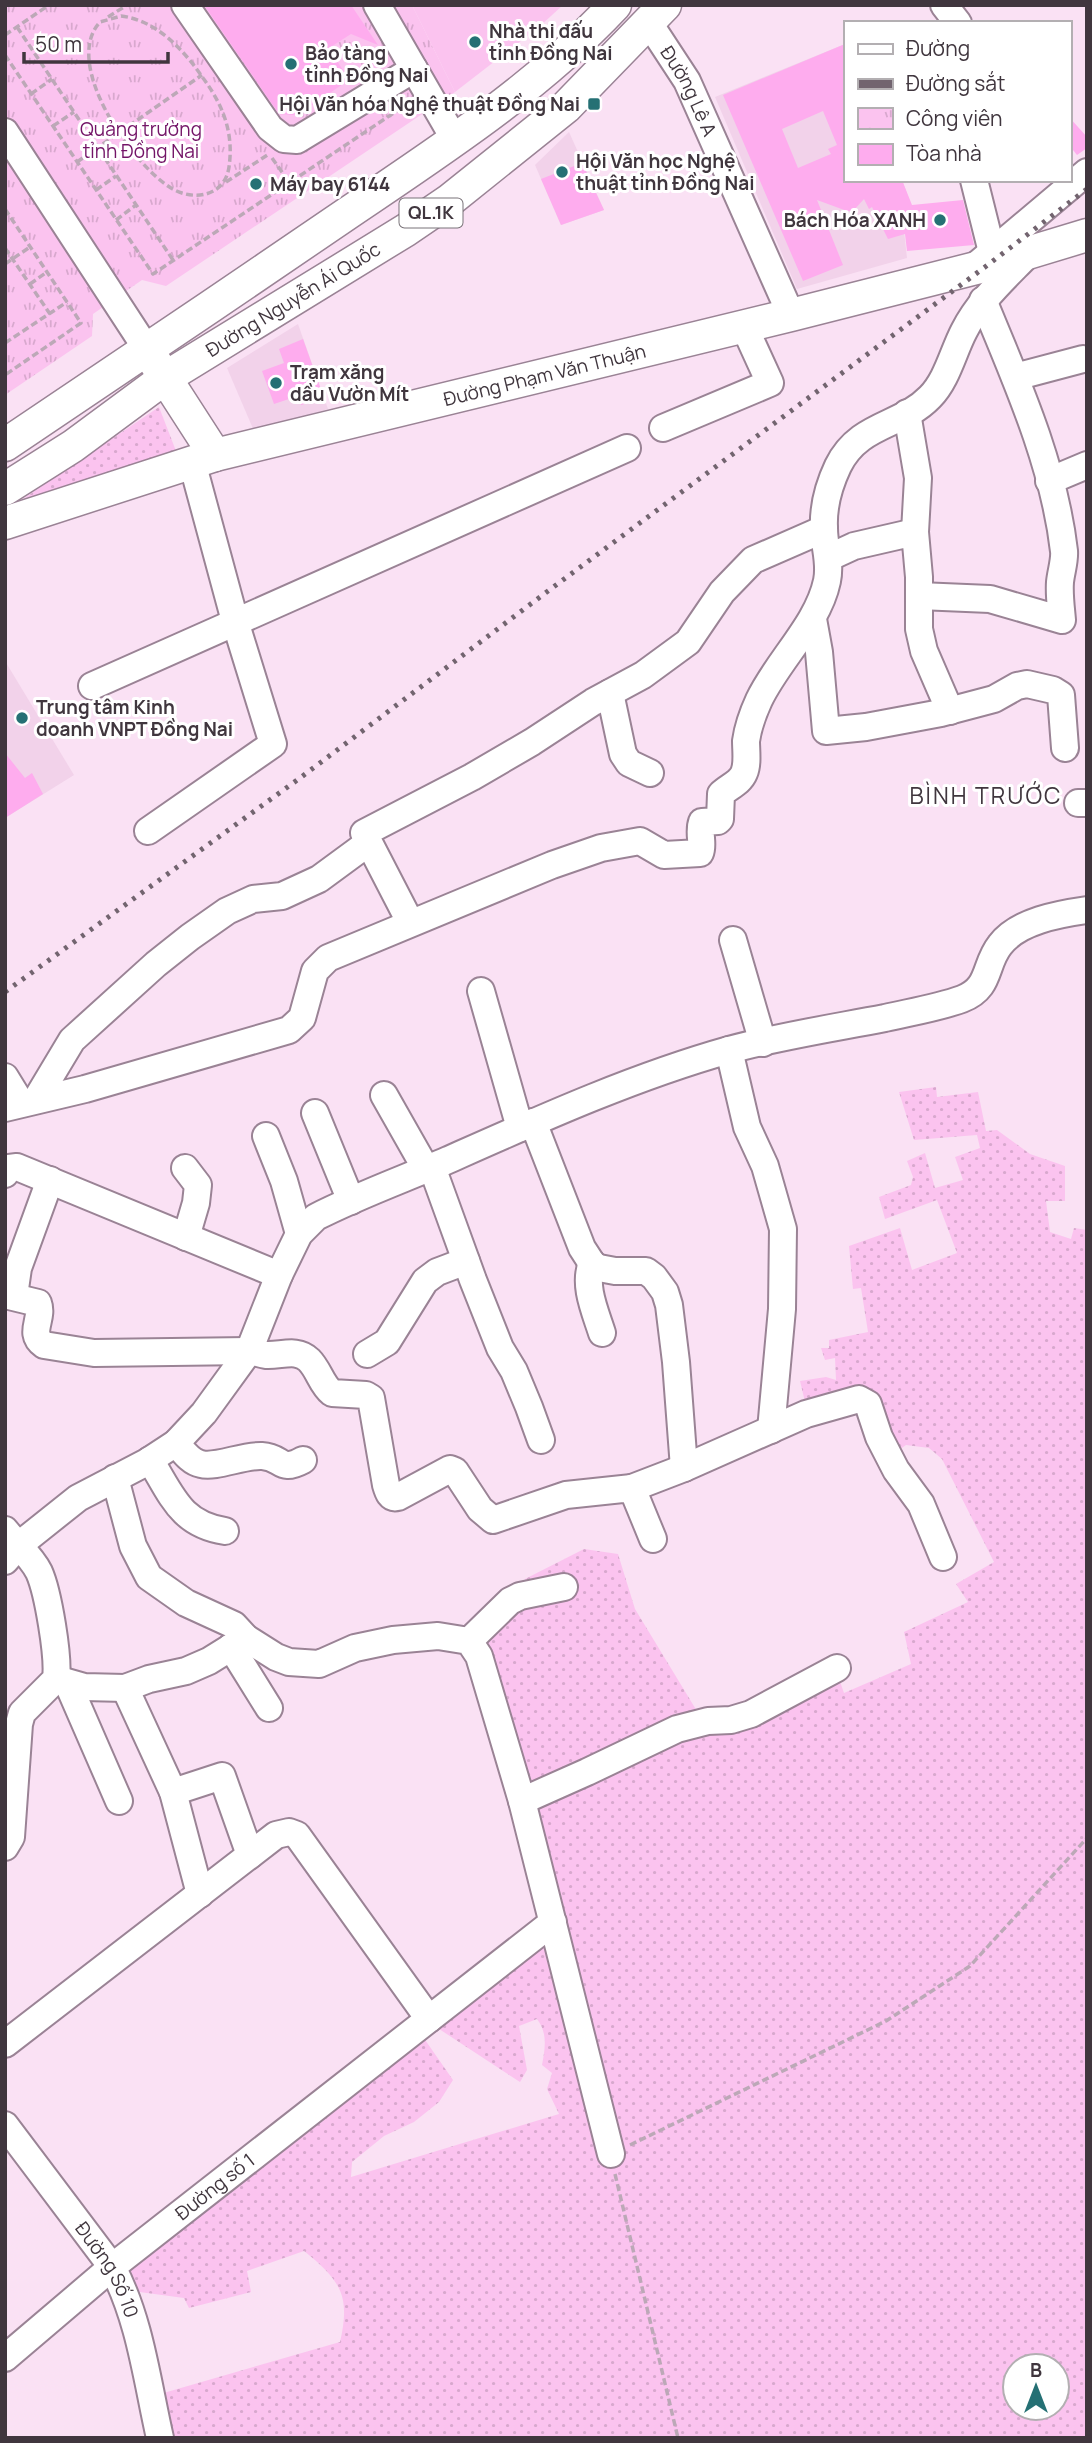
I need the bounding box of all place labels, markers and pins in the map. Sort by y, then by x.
place label: Nhà thi đấu tỉnh Đồng Nai [489,18,613,66]
marker: Nhà thi đấu tỉnh Đồng Nai [467,34,483,50]
place label: Bảo tàng tỉnh Đồng Nai [305,40,429,88]
marker: Bảo tàng tỉnh Đồng Nai [283,56,299,72]
place label: Hội Văn hóa Nghệ thuật Đồng Nai [279,91,580,117]
marker: Hội Văn hóa Nghệ thuật Đồng Nai [586,96,602,112]
place label: Hội Văn học Nghệ thuật tỉnh Đồng Nai [576,148,754,196]
marker: Hội Văn học Nghệ thuật tỉnh Đồng Nai [554,164,570,180]
place label: Máy bay 6144 [270,171,390,197]
marker: Máy bay 6144 [248,176,264,192]
place label: Bách Hóa XANH [784,207,926,233]
marker: Bách Hóa XANH [932,212,948,228]
place label: Trạm xăng dầu Vườn Mít [290,359,409,407]
marker: Trạm xăng dầu Vườn Mít [268,375,284,391]
place label: Trung tâm Kinh doanh VNPT Đồng Nai [36,694,233,742]
marker: Trung tâm Kinh doanh VNPT Đồng Nai [14,710,30,726]

